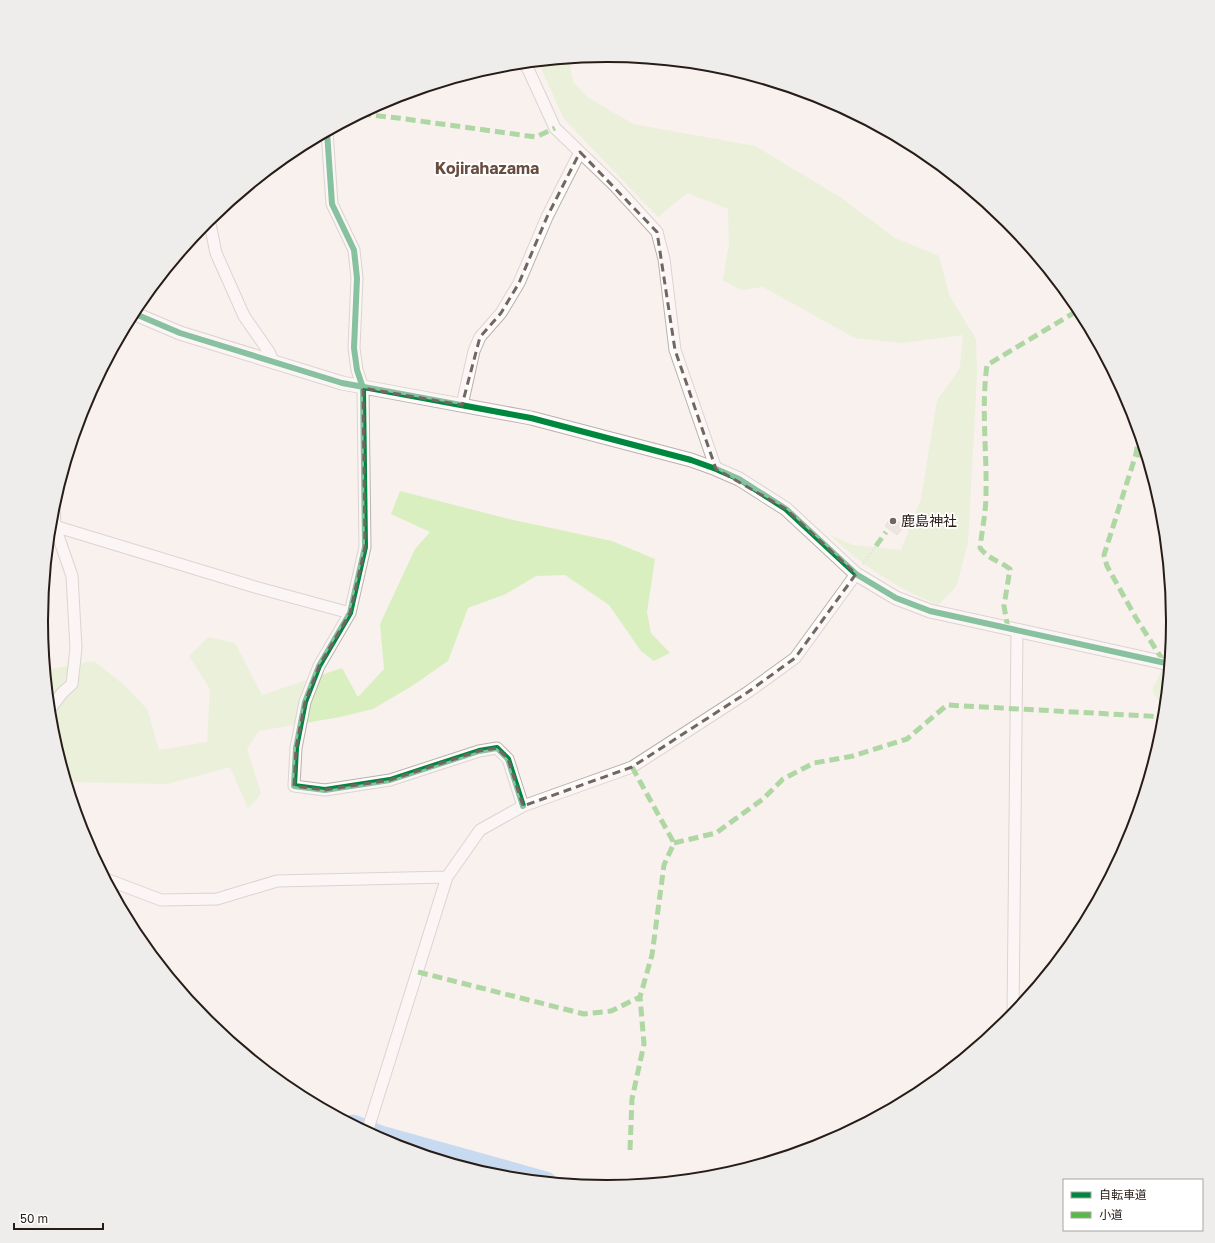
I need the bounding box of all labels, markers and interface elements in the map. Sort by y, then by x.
district label: Kojirahazama [435,158,539,178]
place label: 鹿島神社 [901,512,957,529]
marker: 鹿島神社 [888,516,898,526]
legend [1063,1179,1203,1231]
text: 自転車道 [1099,1187,1147,1202]
scale bar [14,1205,103,1231]
text: 小道 [1099,1207,1123,1222]
text: 50 m [20,1211,48,1226]

